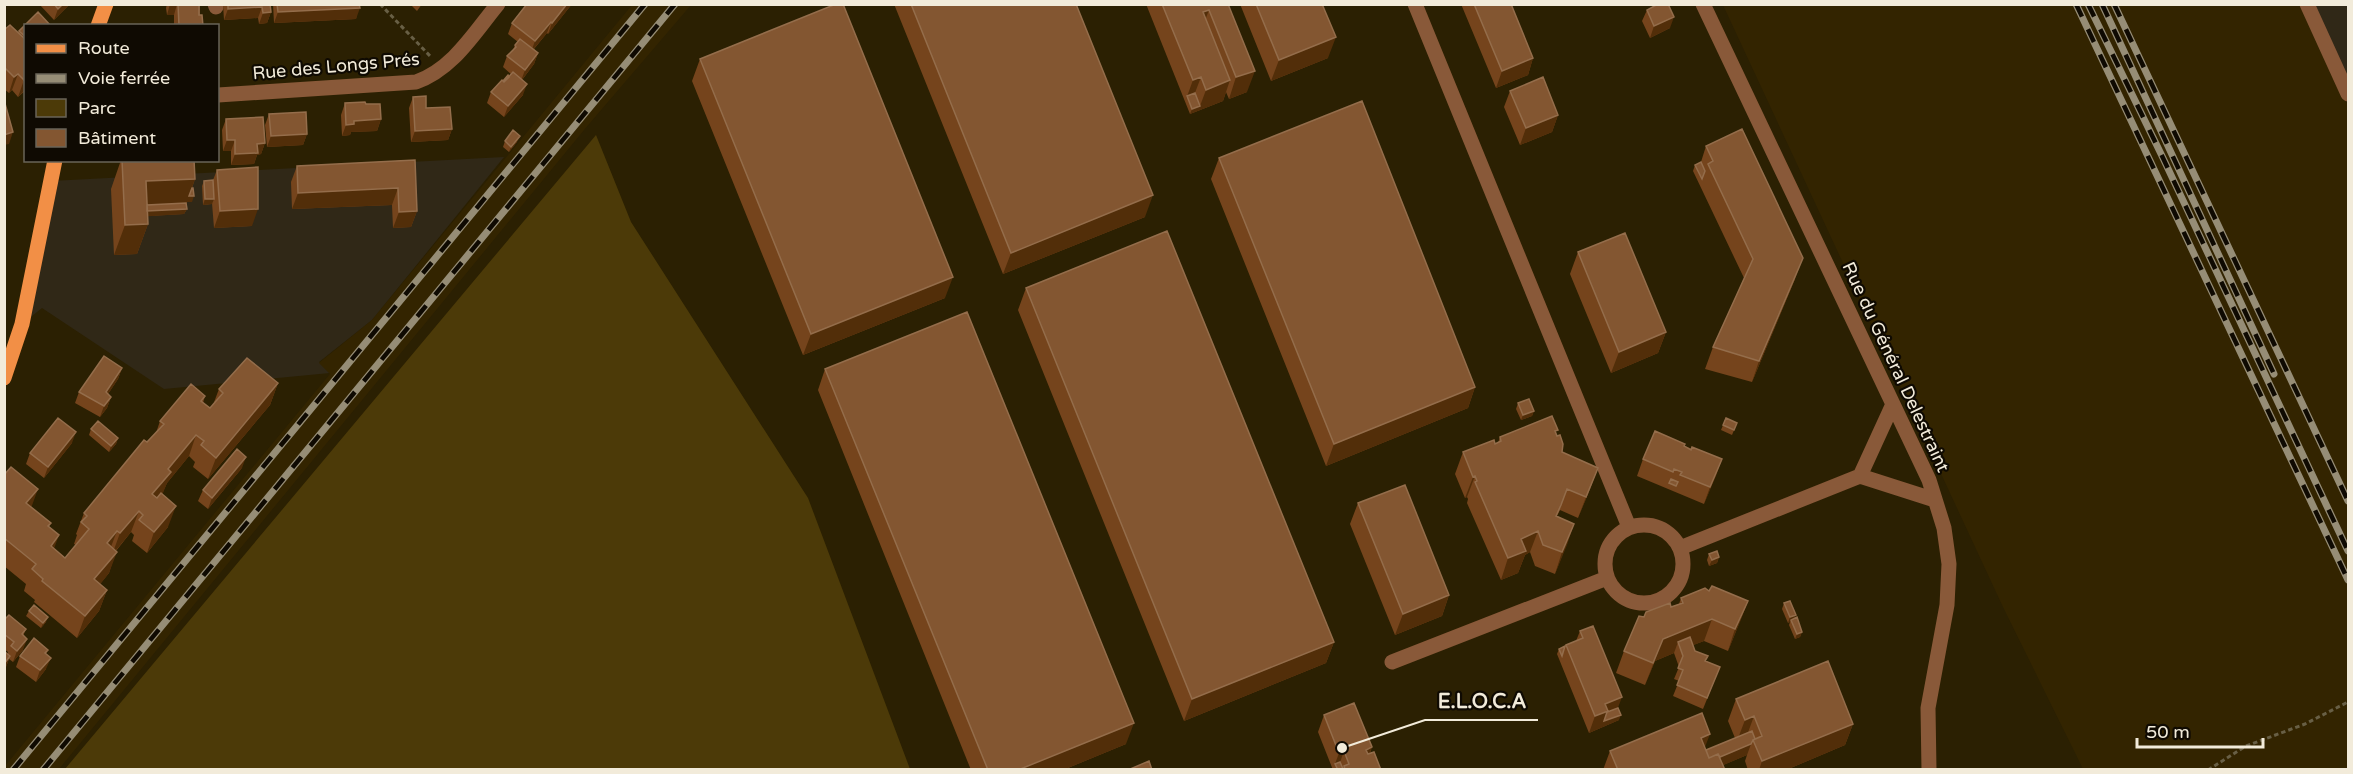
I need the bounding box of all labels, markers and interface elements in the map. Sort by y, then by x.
legend [24,24,219,162]
text: Route [78,37,130,59]
street label: Rue des Longs Prés [251,48,421,84]
text: Voie ferrée [78,67,170,89]
text: Parc [78,97,116,119]
text: Bâtiment [78,127,156,149]
street label: Rue du Général Delestraint [1838,258,1954,476]
callout: E.L.O.C.A [1425,682,1538,720]
text: E.L.O.C.A [1438,690,1526,714]
scale bar [2137,711,2263,749]
text: 50 m [2146,721,2190,743]

